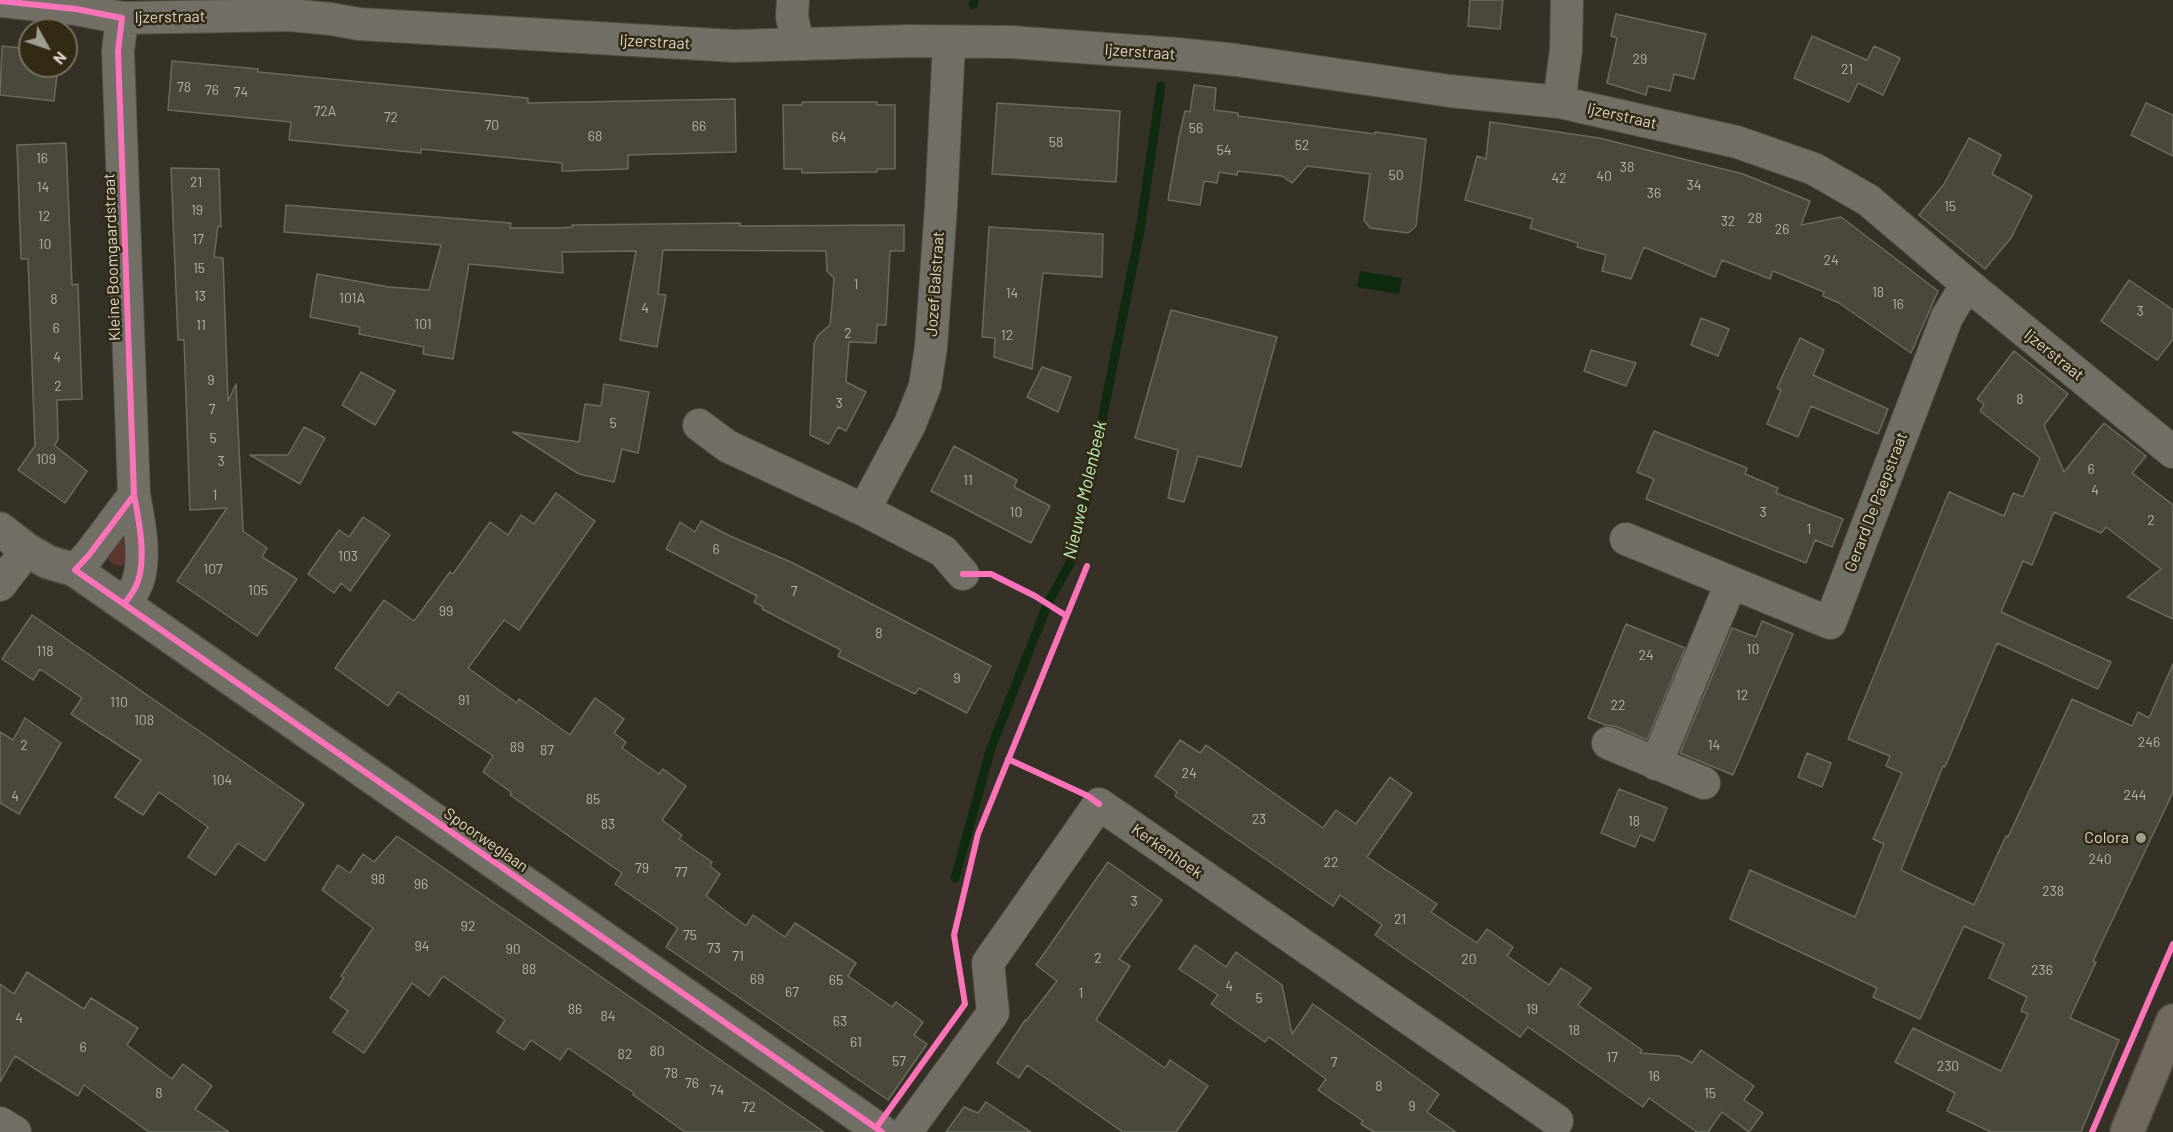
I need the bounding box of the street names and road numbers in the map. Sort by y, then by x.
street label: Ijzerstraat [134,7,206,27]
street label: Ijzerstraat [619,31,691,53]
street label: Ijzerstraat [1104,40,1176,64]
street label: Ijzerstraat [1585,99,1659,133]
street label: Kleine Boomgaardstraat [99,173,125,341]
street label: Jozef Balstraat [922,231,948,337]
street label: Ijzerstraat [2020,325,2088,385]
street label: Gerard De Paepstraat [1841,429,1911,575]
street label: Spoorweglaan [440,804,532,876]
street label: Kerkenhoek [1128,819,1206,883]

